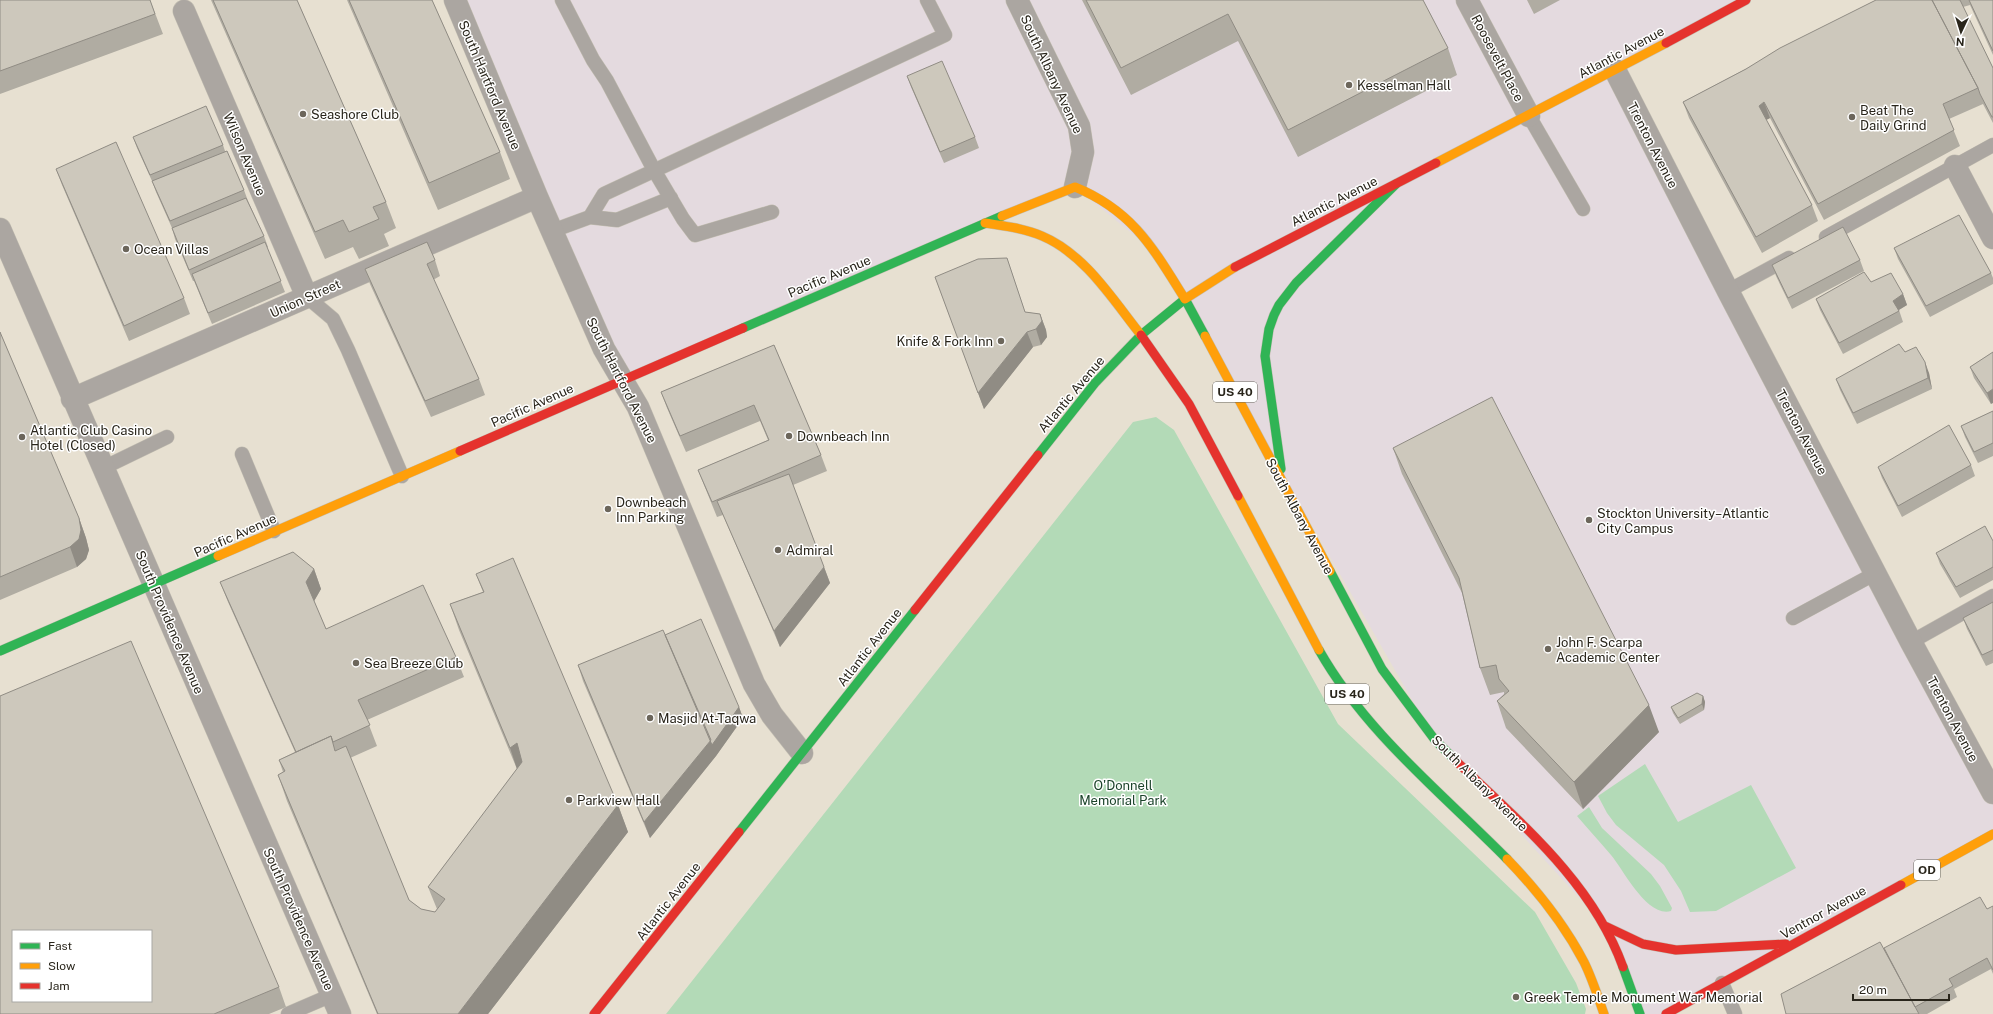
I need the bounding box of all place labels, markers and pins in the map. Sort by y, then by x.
place label: Kesselman Hall [1357,78,1451,93]
marker: Kesselman Hall [1344,80,1354,90]
place label: Beat The Daily Grind [1860,103,1926,133]
place label: Seashore Club [311,107,399,122]
marker: Seashore Club [298,109,308,119]
marker: Beat The Daily Grind [1847,112,1857,122]
place label: Ocean Villas [134,242,209,257]
marker: Ocean Villas [121,244,131,254]
place label: Knife & Fork Inn [896,334,993,349]
marker: Knife & Fork Inn [996,336,1006,346]
place label: Atlantic Club Casino Hotel (Closed) [30,423,152,453]
place label: Downbeach Inn [797,429,889,444]
marker: Downbeach Inn [784,431,794,441]
marker: Atlantic Club Casino Hotel (Closed) [17,432,27,442]
place label: Downbeach Inn Parking [616,495,687,525]
marker: Downbeach Inn Parking [603,504,613,514]
place label: Stockton University–Atlantic City Campus [1597,506,1769,536]
marker: Stockton University–Atlantic City Campus [1584,515,1594,525]
place label: Admiral [786,543,833,558]
marker: Admiral [773,545,783,555]
place label: John F. Scarpa Academic Center [1556,635,1660,665]
marker: John F. Scarpa Academic Center [1543,644,1553,654]
place label: Sea Breeze Club [364,656,464,671]
marker: Sea Breeze Club [351,658,361,668]
place label: Masjid At-Taqwa [658,711,756,726]
marker: Masjid At-Taqwa [645,713,655,723]
place label: Parkview Hall [577,793,660,808]
marker: Parkview Hall [564,795,574,805]
place label: Greek Temple Monument War Memorial [1524,990,1763,1005]
marker: Greek Temple Monument War Memorial [1511,992,1521,1002]

